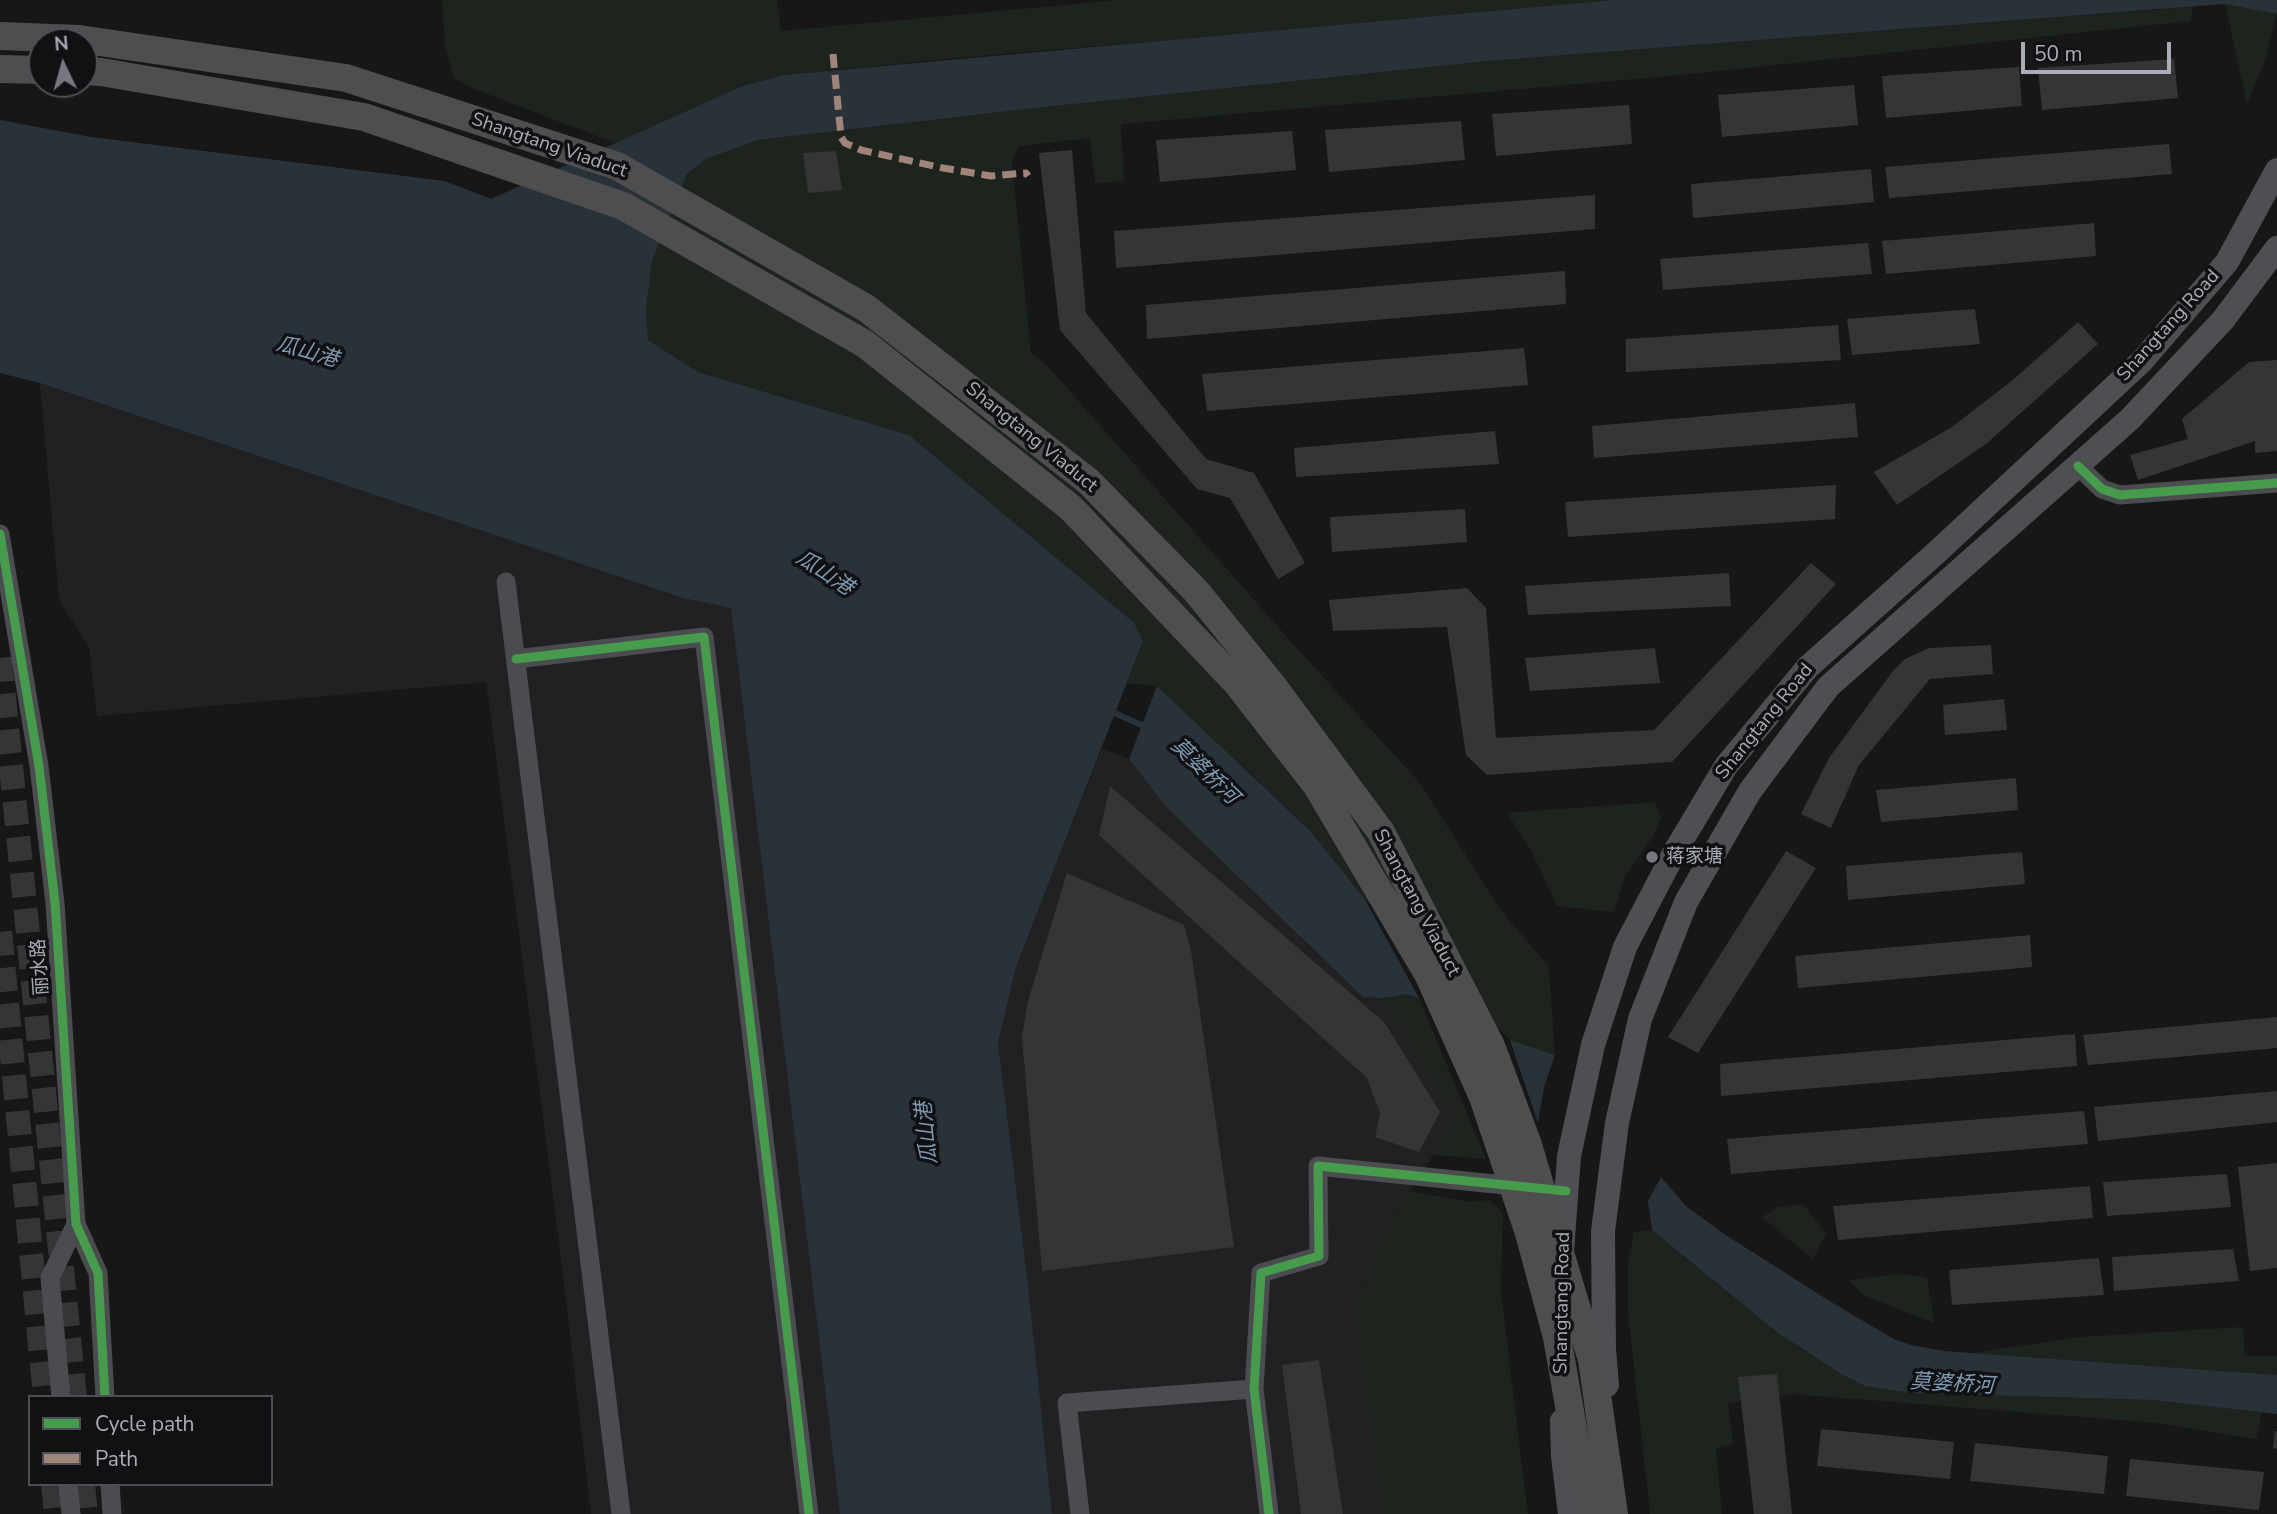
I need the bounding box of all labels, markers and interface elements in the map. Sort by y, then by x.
north arrow [28,28,98,98]
scale bar [2025,28,2176,72]
text: N [53,31,70,58]
text: 50 m [2034,40,2083,68]
street label: Shangtang Viaduct [468,109,630,183]
street label: Shangtang Road [2113,266,2225,386]
water label: 瓜山港 [273,332,341,374]
street label: Shangtang Viaduct [961,378,1101,498]
water label: 瓜山港 [791,546,857,602]
street label: Shangtang Road [1711,660,1819,784]
water label: 莫婆桥河 [1165,734,1243,810]
street label: Shangtang Viaduct [1368,826,1464,980]
place label: 蒋家塘 [1666,846,1723,868]
marker: 蒋家塘 [1644,849,1660,865]
street label: 丽水路 [28,938,54,996]
water label: 瓜山港 [912,1100,944,1166]
street label: Shangtang Road [1550,1232,1576,1374]
water label: 莫婆桥河 [1909,1370,1995,1400]
legend [28,1395,273,1486]
text: Cycle path [95,1410,194,1438]
text: Path [95,1445,138,1473]

